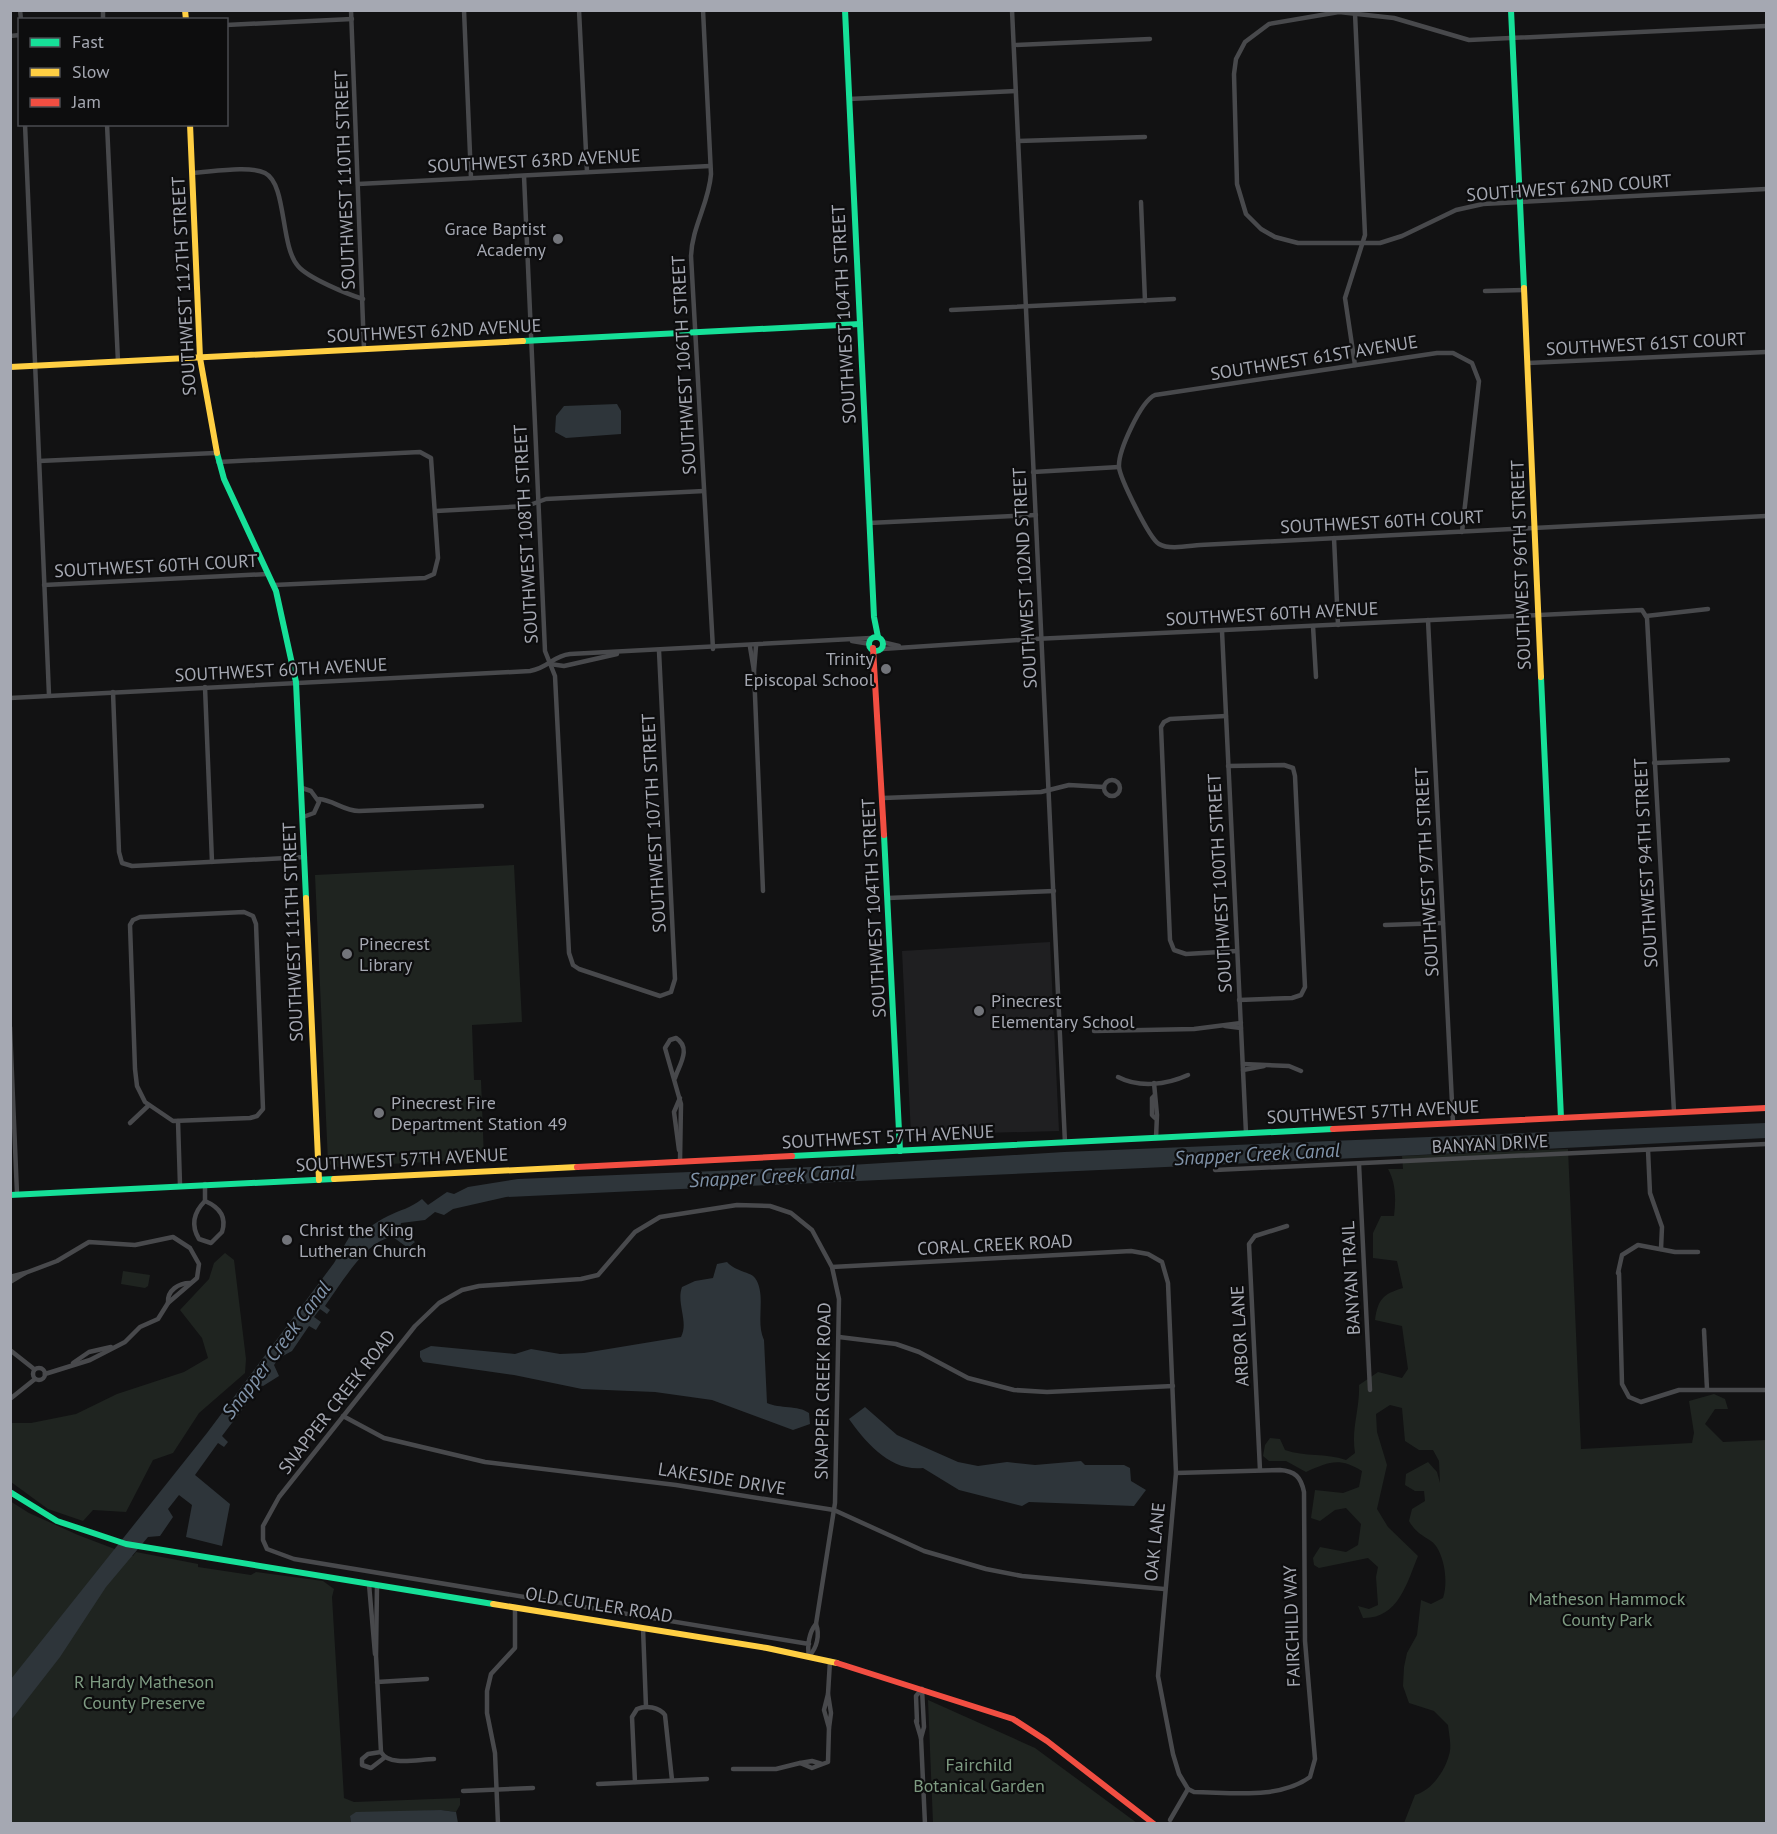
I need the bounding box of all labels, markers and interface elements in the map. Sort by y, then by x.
legend [18,18,228,126]
text: Fast [72,30,104,53]
text: Slow [72,60,110,83]
street label: SOUTHWEST 110TH STREET [329,70,360,290]
text: Jam [71,90,101,113]
street label: SOUTHWEST 63RD AVENUE [427,143,641,178]
street label: SOUTHWEST 62ND COURT [1466,169,1672,206]
street label: SOUTHWEST 112TH STREET [166,176,201,396]
street label: SOUTHWEST 104TH STREET [826,204,861,424]
place label: Grace Baptist Academy [444,217,547,261]
marker: Grace Baptist Academy [551,232,565,246]
street label: SOUTHWEST 106TH STREET [666,255,701,475]
street label: SOUTHWEST 62ND AVENUE [326,313,542,348]
street label: SOUTHWEST 61ST COURT [1545,327,1747,360]
street label: SOUTHWEST 61ST AVENUE [1209,330,1419,385]
street label: SOUTHWEST 108TH STREET [508,424,543,644]
street label: SOUTHWEST 96TH STREET [1505,460,1536,670]
street label: SOUTHWEST 102ND STREET [1007,467,1042,689]
street label: SOUTHWEST 60TH COURT [1280,505,1484,538]
street label: SOUTHWEST 60TH COURT [54,549,258,582]
street label: SOUTHWEST 60TH AVENUE [1165,596,1379,631]
place label: Trinity Episcopal School [744,647,875,691]
street label: SOUTHWEST 60TH AVENUE [174,652,388,687]
marker: Trinity Episcopal School [879,662,893,676]
street label: SOUTHWEST 107TH STREET [636,713,671,933]
street label: SOUTHWEST 94TH STREET [1629,758,1662,968]
street label: SOUTHWEST 97TH STREET [1410,767,1443,977]
street label: SOUTHWEST 100TH STREET [1202,773,1237,993]
street label: SOUTHWEST 104TH STREET [856,798,891,1018]
street label: SOUTHWEST 111TH STREET [277,822,308,1042]
place label: Pinecrest Library [359,932,430,976]
marker: Pinecrest Library [340,947,354,961]
place label: Pinecrest Elementary School [991,989,1135,1033]
marker: Pinecrest Elementary School [972,1004,986,1018]
place label: Pinecrest Fire Department Station 49 [391,1091,567,1135]
street label: SOUTHWEST 57TH AVENUE [1266,1094,1480,1129]
marker: Pinecrest Fire Department Station 49 [372,1106,386,1120]
street label: SOUTHWEST 57TH AVENUE [781,1119,995,1154]
street label: BANYAN DRIVE [1431,1129,1549,1158]
water label: Snapper Creek Canal [1173,1137,1341,1171]
street label: SOUTHWEST 57TH AVENUE [295,1142,509,1177]
water label: Snapper Creek Canal [688,1159,856,1193]
place label: Christ the King Lutheran Church [299,1218,426,1262]
street label: BANYAN TRAIL [1336,1220,1365,1336]
street label: CORAL CREEK ROAD [917,1229,1073,1260]
marker: Christ the King Lutheran Church [280,1233,294,1247]
water label: Snapper Creek Canal [216,1275,337,1424]
street label: ARBOR LANE [1225,1285,1254,1387]
street label: SNAPPER CREEK ROAD [809,1302,836,1480]
street label: SNAPPER CREEK ROAD [273,1325,400,1479]
street label: LAKESIDE DRIVE [656,1457,788,1500]
street label: OAK LANE [1139,1501,1170,1583]
street label: FAIRCHILD WAY [1278,1565,1305,1687]
street label: OLD CUTLER ROAD [524,1582,674,1628]
park label: Matheson Hammock County Park [1529,1587,1686,1631]
park label: R Hardy Matheson County Preserve [74,1670,214,1714]
park label: Fairchild Botanical Garden [913,1753,1045,1797]

